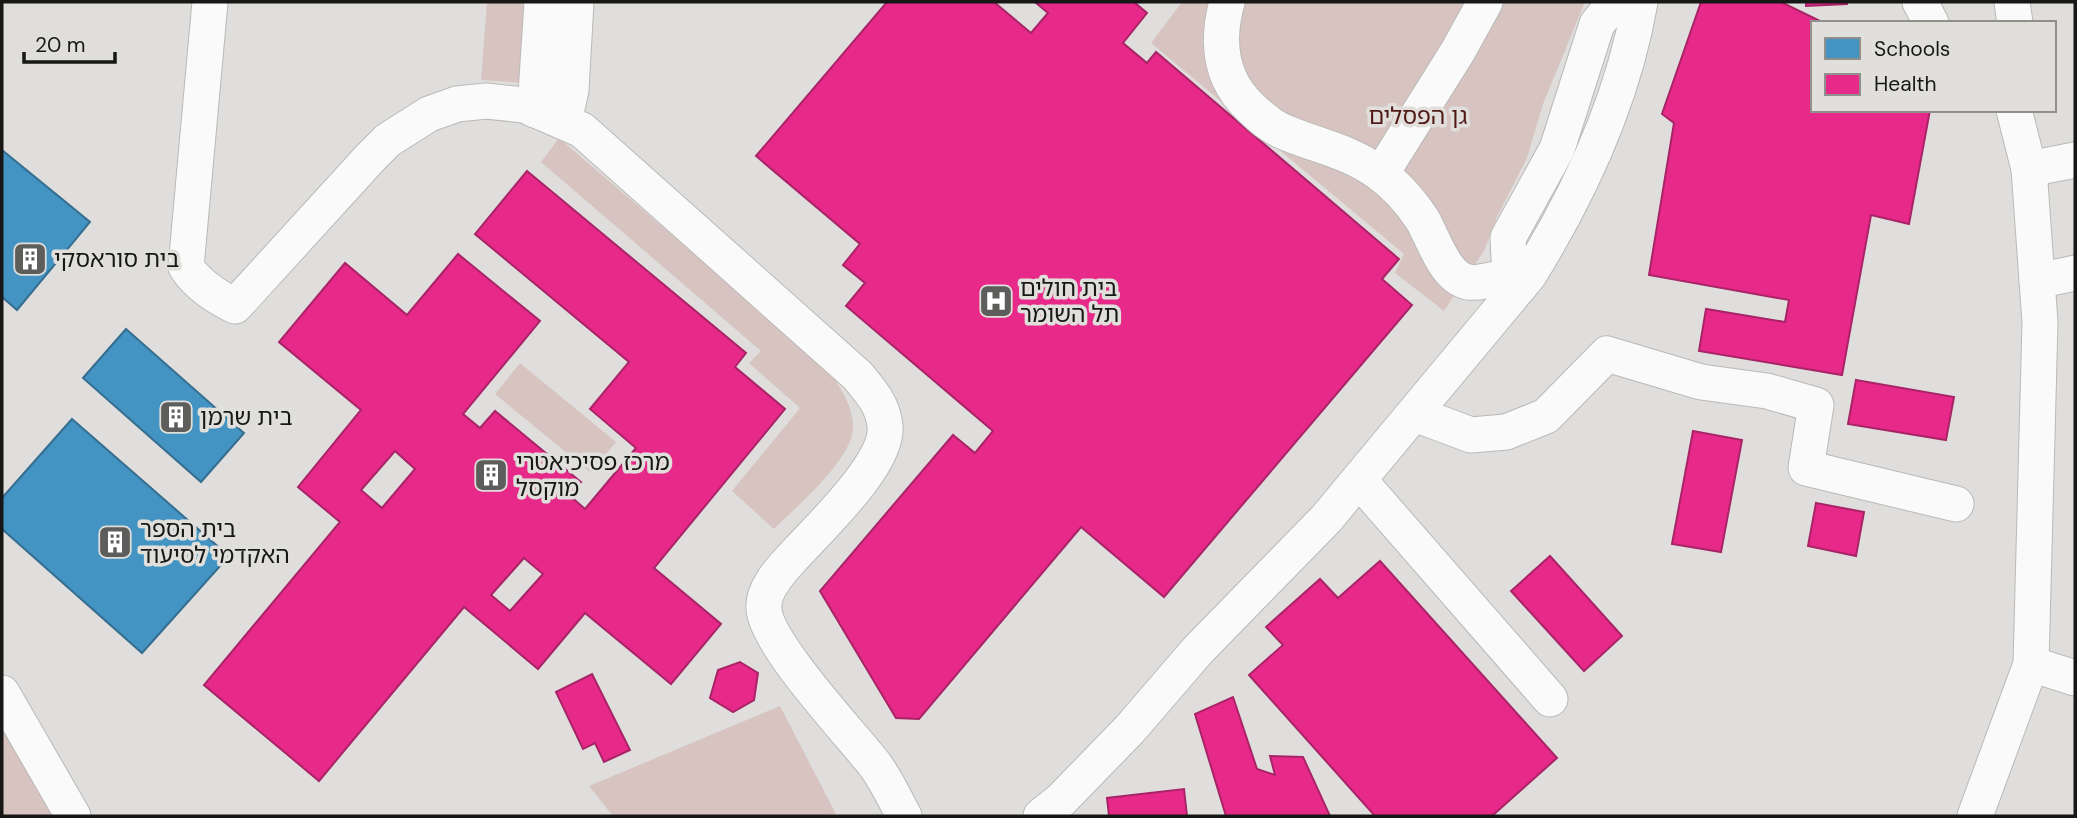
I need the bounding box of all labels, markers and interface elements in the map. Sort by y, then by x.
scale bar [24,21,116,65]
legend [1811,21,2056,112]
text: 20 m [35,31,86,59]
text: Schools [1874,35,1950,63]
text: Health [1874,70,1937,98]
park label: גן הפסלים [1369,101,1468,131]
building icon: בית סוראסקי [11,240,49,278]
place label: בית סוראסקי [54,244,179,274]
place label: בית חולים תל השומר [1020,273,1119,329]
hospital icon: בית חולים תל השומר [977,282,1015,320]
building icon: בית שרמן [157,398,195,436]
place label: בית שרמן [200,402,293,432]
place label: מרכז פסיכיאטרי מוקסל [516,447,670,503]
building icon: מרכז פסיכיאטרי מוקסל [472,456,510,494]
place label: בית הספר האקדמי לסיעוד [140,514,290,570]
building icon: בית הספר האקדמי לסיעוד [96,523,134,561]

